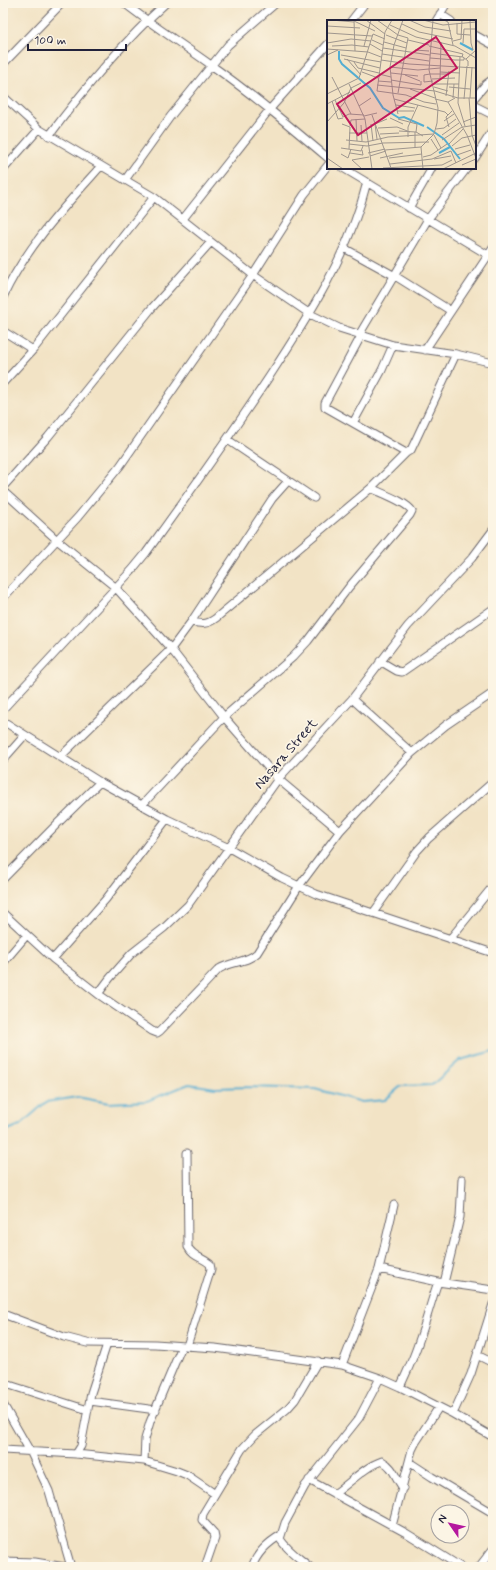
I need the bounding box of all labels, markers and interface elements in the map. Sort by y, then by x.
inset map [327,20,476,169]
scale bar [28,26,126,52]
text: 100 m [34,33,66,49]
street label: Nasara Street [250,714,322,793]
north arrow [430,1504,470,1544]
text: N [435,1512,450,1526]

